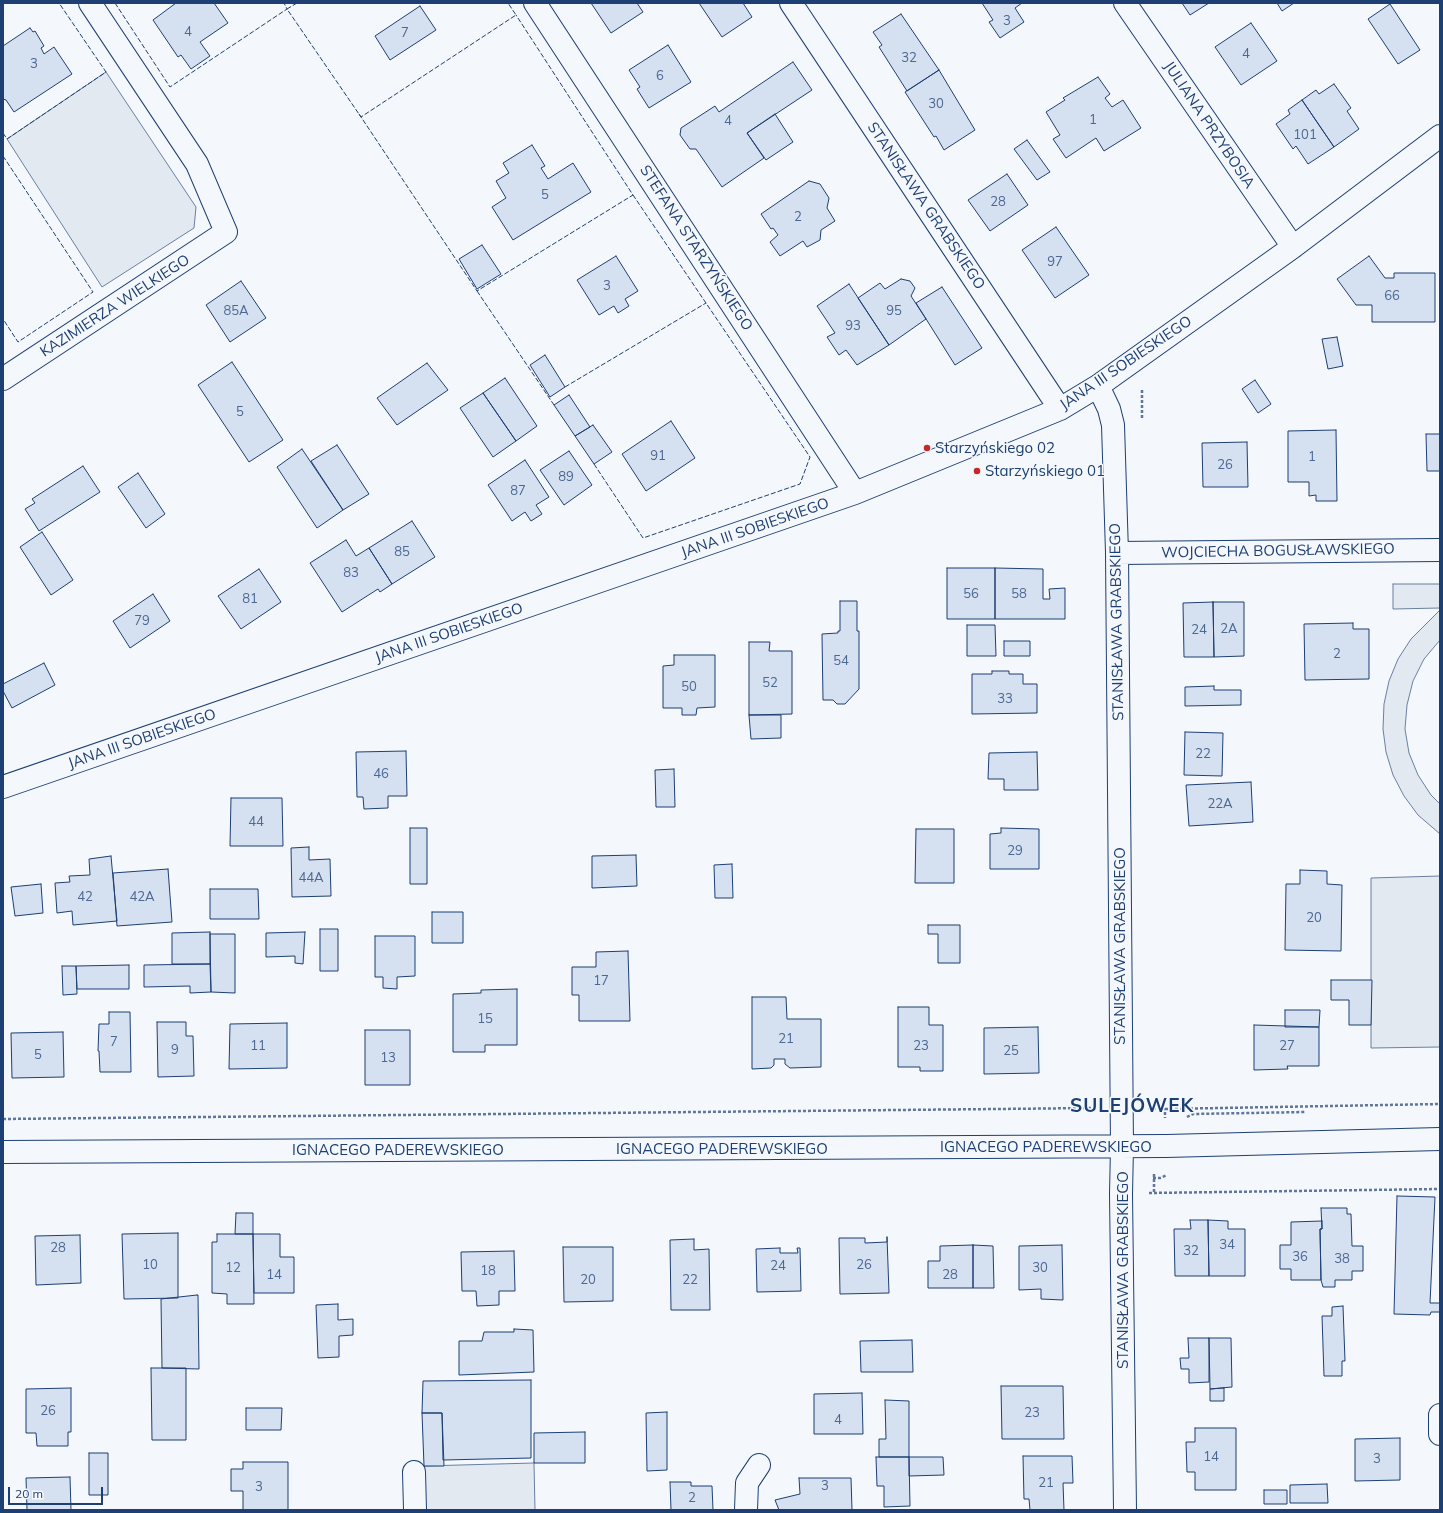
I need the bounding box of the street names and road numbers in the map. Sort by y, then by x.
street label: JULIANA PRZYBOSIA [1160,58,1258,192]
street label: STANISŁAWA GRABSKIEGO [863,119,989,293]
street label: STEFANA STARZYŃSKIEGO [636,162,756,334]
street label: KAZIMIERZA WIELKIEGO [37,251,193,361]
street label: JANA III SOBIESKIEGO [1057,312,1195,414]
street label: JANA III SOBIESKIEGO [679,494,831,562]
street label: STANISŁAWA GRABSKIEGO [1106,523,1128,721]
street label: WOJCIECHA BOGUSŁAWSKIEGO [1161,540,1395,562]
street label: JANA III SOBIESKIEGO [373,599,525,667]
street label: JANA III SOBIESKIEGO [66,705,218,773]
street label: STANISŁAWA GRABSKIEGO [1111,847,1129,1045]
street label: IGNACEGO PADEREWSKIEGO [940,1138,1152,1156]
street label: IGNACEGO PADEREWSKIEGO [616,1140,828,1158]
street label: IGNACEGO PADEREWSKIEGO [292,1141,504,1159]
street label: STANISŁAWA GRABSKIEGO [1114,1171,1132,1369]

